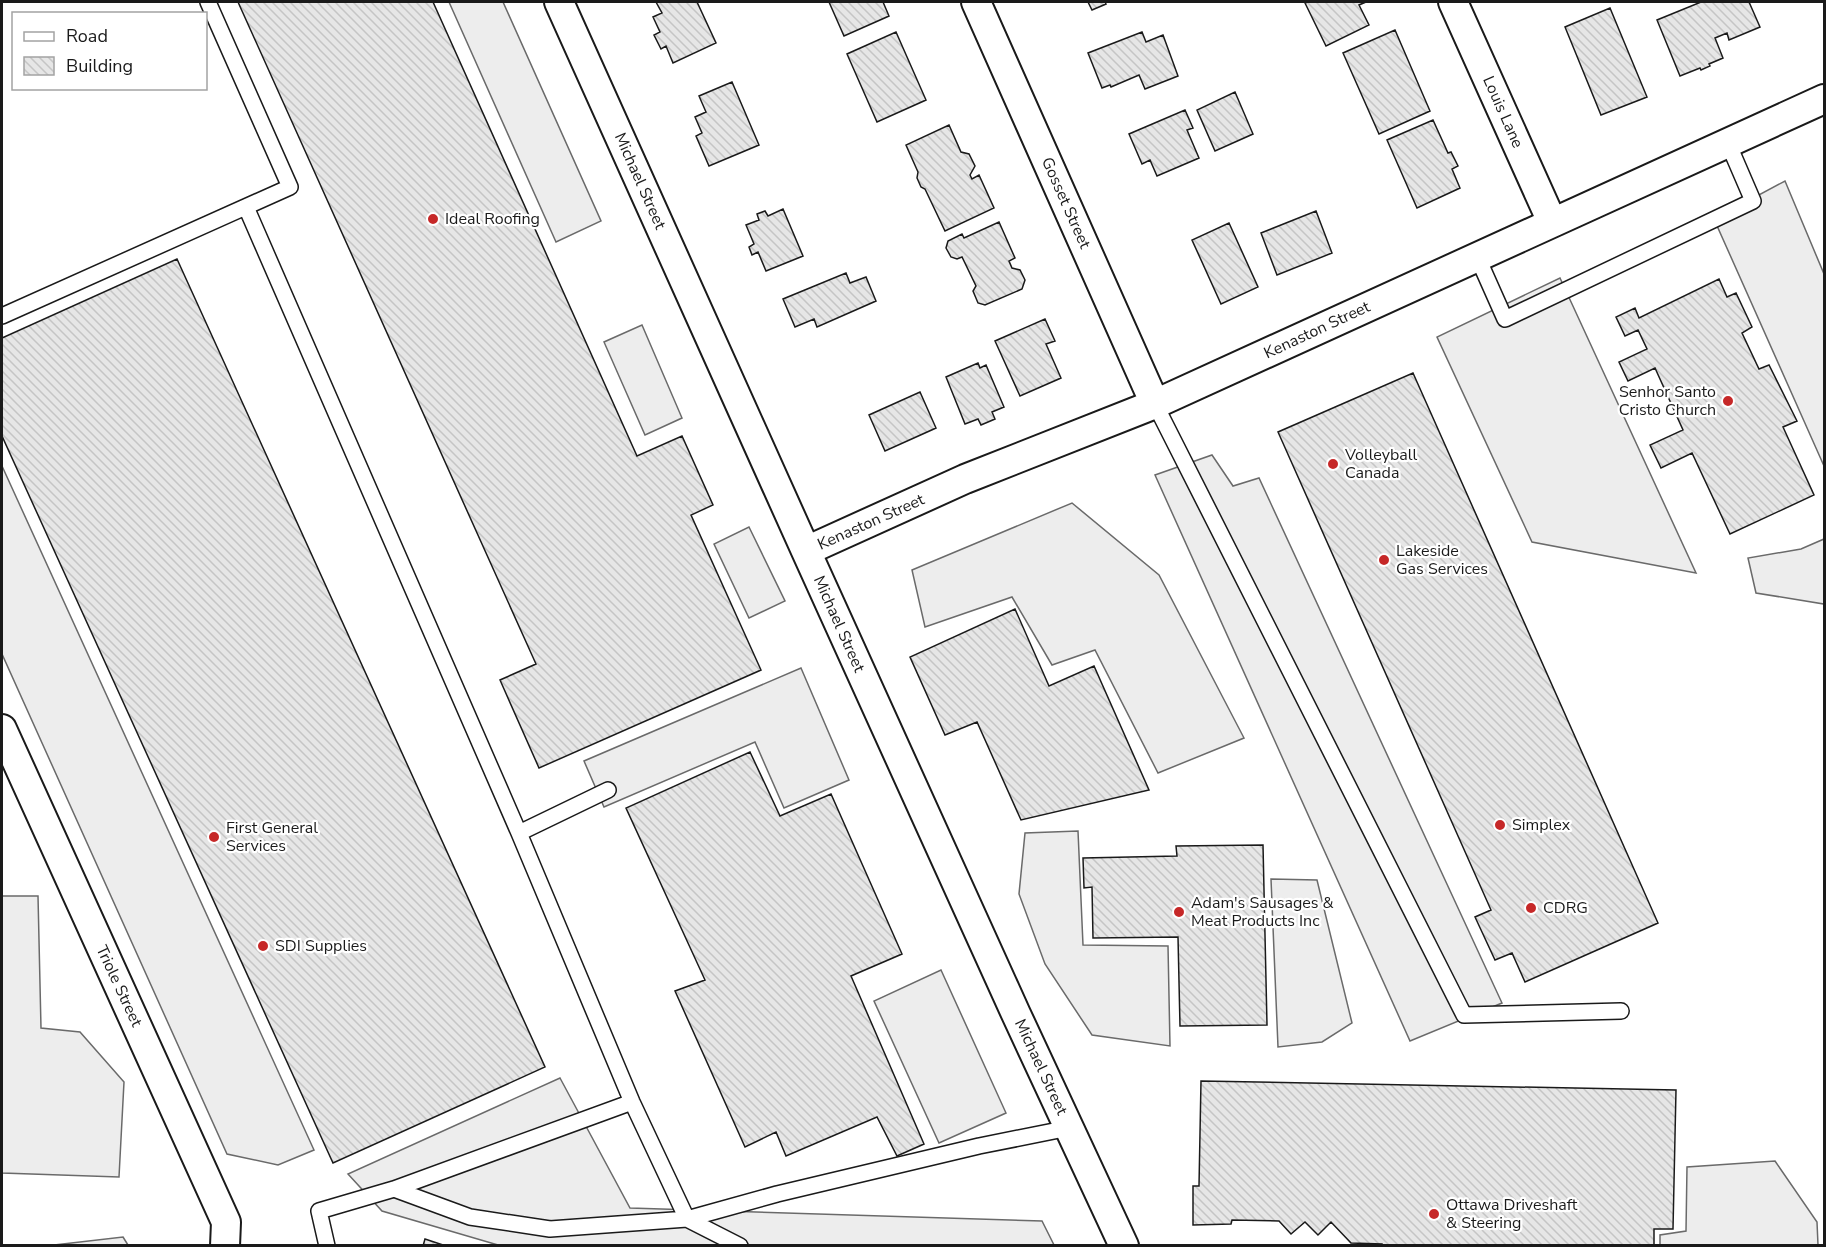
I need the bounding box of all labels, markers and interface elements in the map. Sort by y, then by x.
legend [12,12,207,90]
text: Road [66,24,108,48]
text: Building [66,54,133,78]
street label: Louis Lane [1477,72,1529,152]
street label: Michael Street [609,129,671,233]
street label: Gosset Street [1036,154,1096,252]
place label: Ideal Roofing [445,208,540,230]
marker: Ideal Roofing [426,212,440,226]
street label: Kenaston Street [1260,296,1374,364]
place label: Senhor Santo Cristo Church [1619,381,1716,421]
marker: Senhor Santo Cristo Church [1721,394,1735,408]
place label: Volleyball Canada [1344,444,1418,484]
marker: Volleyball Canada [1326,457,1340,471]
street label: Kenaston Street [814,488,928,555]
place label: Lakeside Gas Services [1396,540,1488,580]
marker: Lakeside Gas Services [1377,553,1391,567]
street label: Michael Street [808,572,870,676]
place label: Simplex [1512,814,1571,836]
place label: First General Services [226,817,318,857]
marker: Simplex [1493,818,1507,832]
marker: First General Services [207,830,221,844]
place label: Adam's Sausages & Meat Products Inc [1191,892,1334,932]
place label: CDRG [1543,897,1588,919]
marker: CDRG [1524,901,1538,915]
marker: Adam's Sausages & Meat Products Inc [1172,905,1186,919]
place label: SDI Supplies [275,935,367,957]
marker: SDI Supplies [256,939,270,953]
street label: Triole Street [91,942,148,1031]
street label: Michael Street [1009,1015,1073,1119]
place label: Ottawa Driveshaft & Steering [1446,1194,1578,1234]
marker: Ottawa Driveshaft & Steering [1427,1207,1441,1221]

